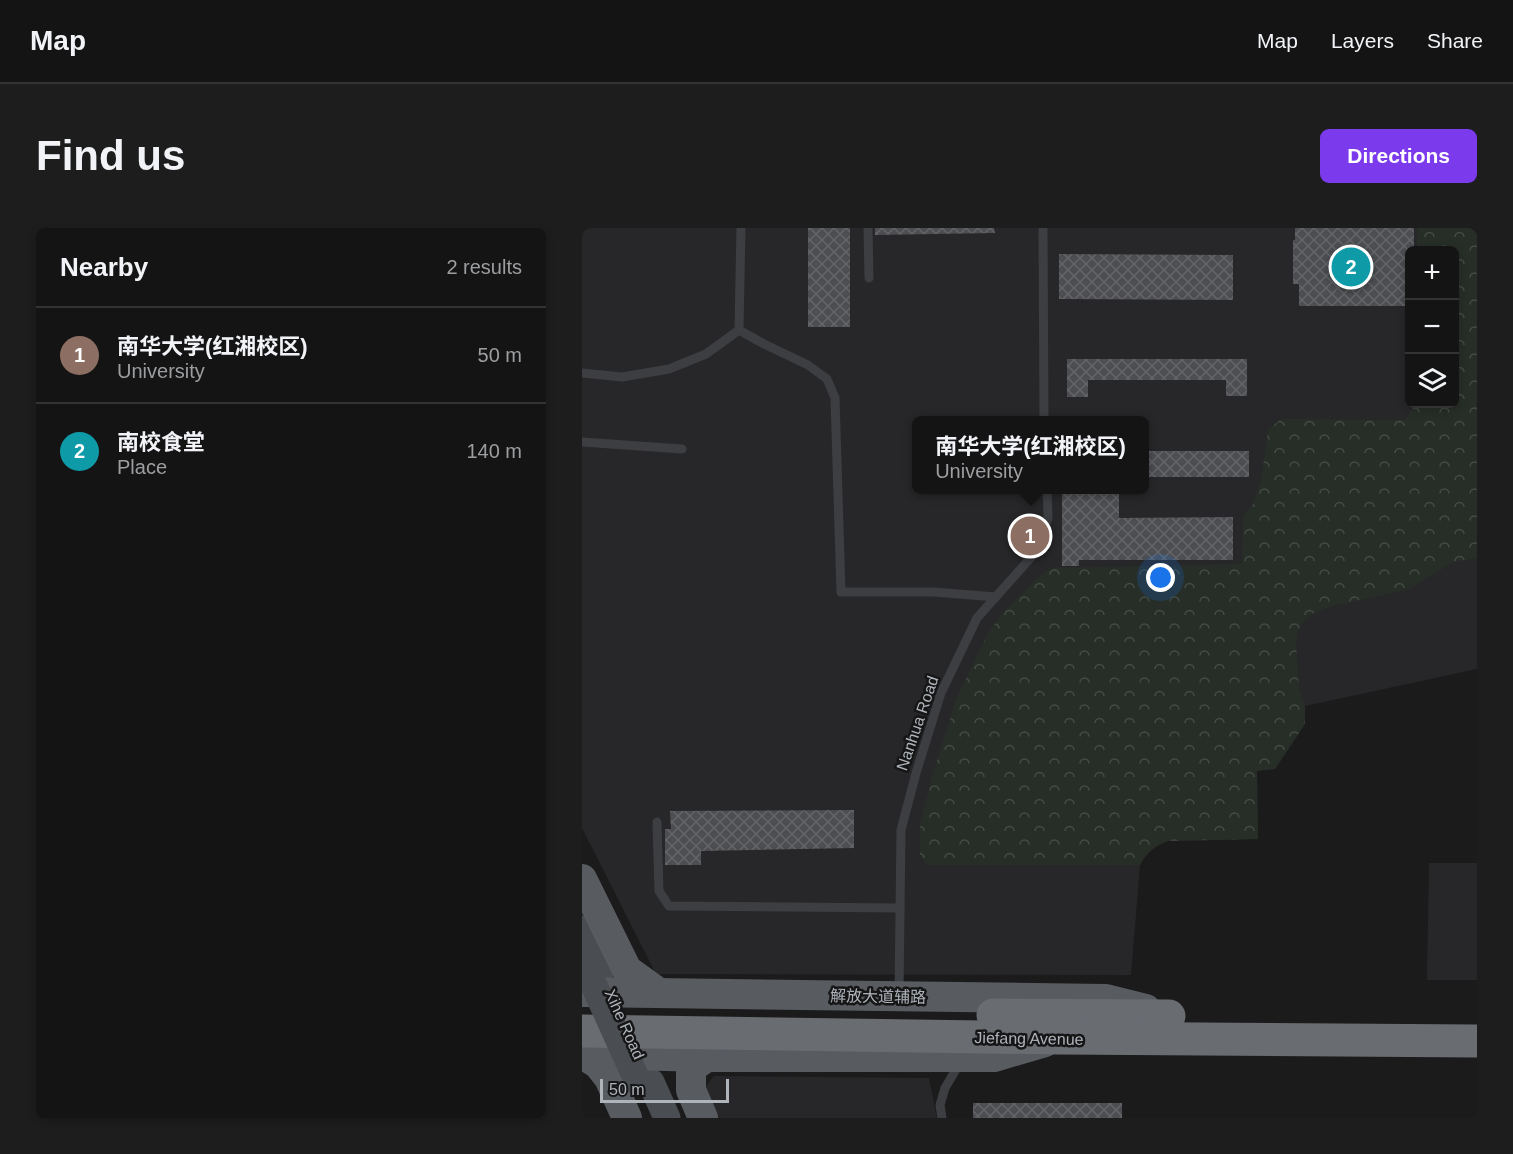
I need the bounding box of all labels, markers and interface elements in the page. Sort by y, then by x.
text: Map [30,25,86,56]
text: Map [1257,29,1298,52]
text: Layers [1331,29,1394,52]
text: Share [1427,29,1483,52]
button: Directions [1320,129,1477,183]
text: Find us [36,132,185,179]
pin: 2 [1332,244,1370,290]
map controls [1405,246,1459,408]
button: + [1405,246,1459,300]
text: Nearby [60,252,148,282]
text: 2 results [446,256,522,278]
button: − [1405,300,1459,354]
text: 南华大学(红湘校区) [117,334,308,359]
text: 1 [74,344,85,366]
text: 50 m [478,344,522,366]
button: layers [1405,354,1459,408]
text: University [117,360,205,382]
popup [912,416,1149,494]
text: 南校食堂 [117,430,205,455]
text: 南华大学(红湘校区) [935,434,1126,459]
text: 2 [74,440,85,462]
text: 140 m [466,440,522,462]
text: Place [117,456,167,478]
text: University [935,460,1023,482]
pin: 1 [1010,514,1050,558]
your location [1146,563,1175,592]
street label: Nanhua Road [893,674,942,773]
street label: Xihe Road [602,987,648,1062]
street label: 解放大道辅路 [830,987,926,1006]
street label: Jiefang Avenue [974,1029,1084,1048]
scale bar [600,1076,729,1104]
text: 50 m [609,1081,645,1098]

